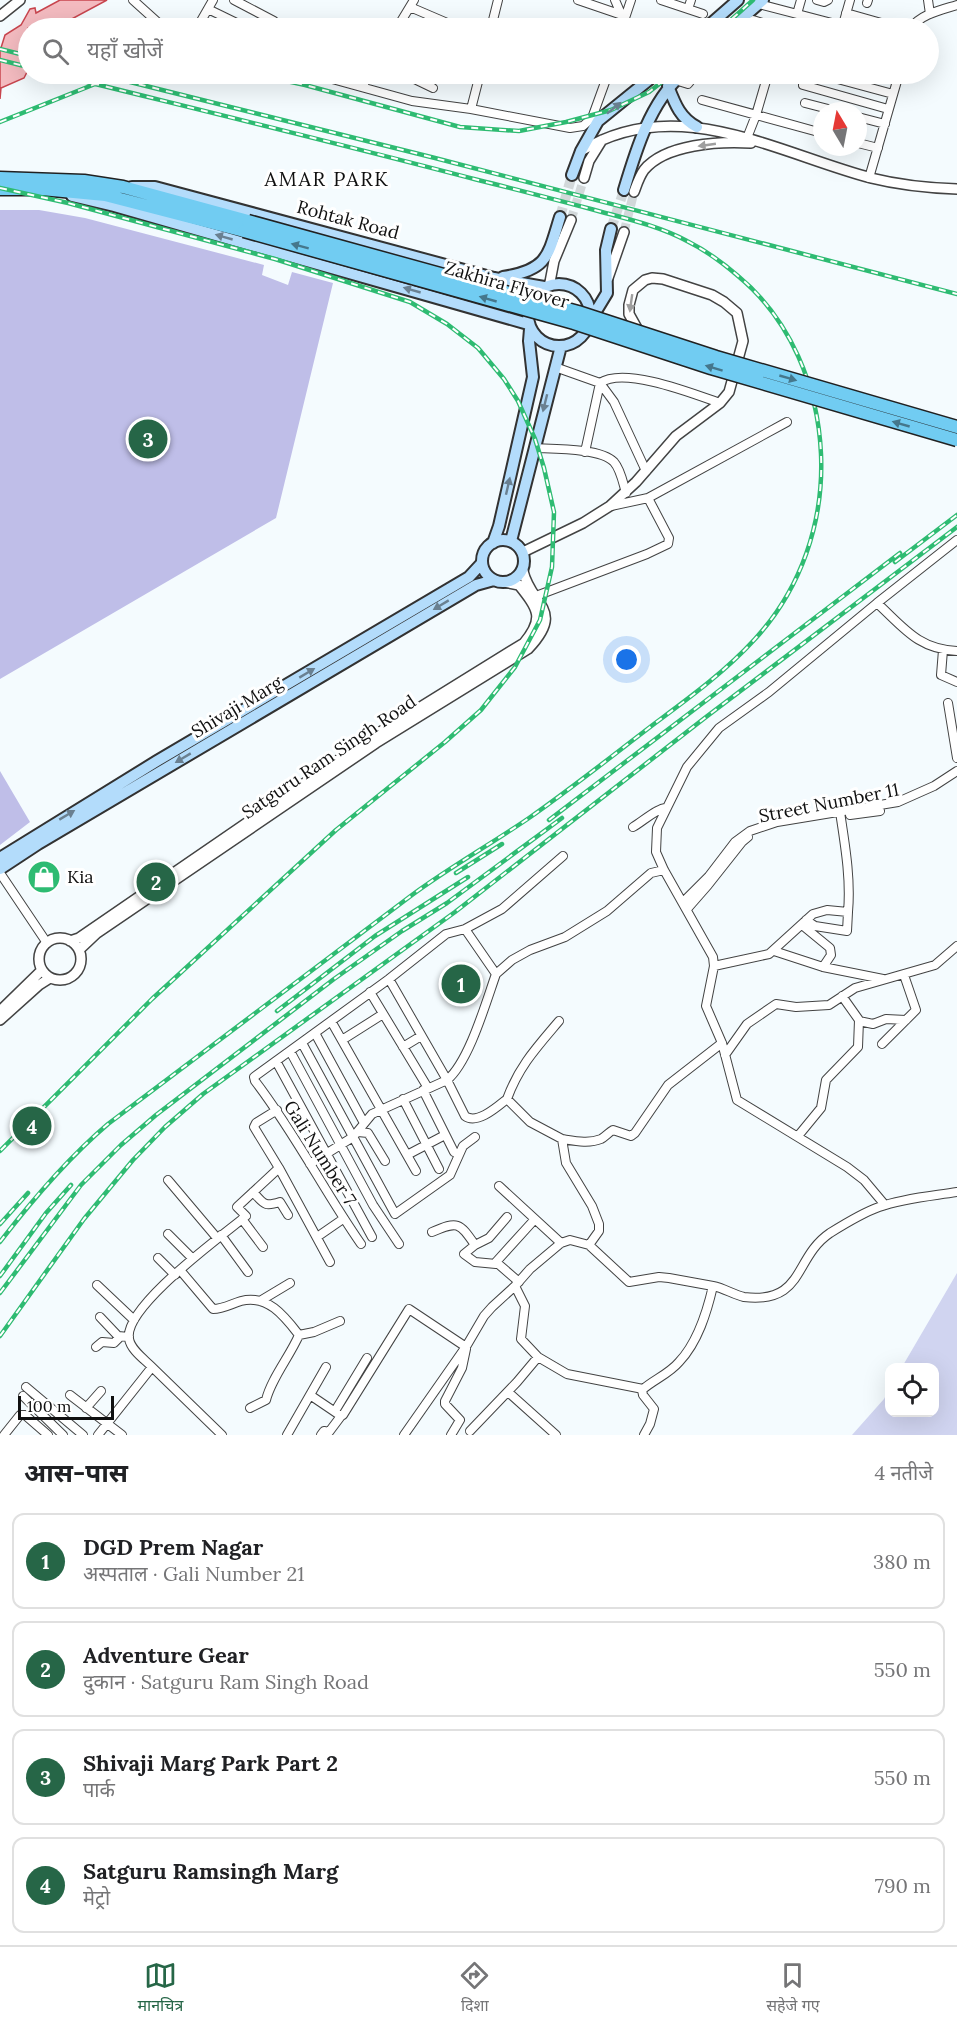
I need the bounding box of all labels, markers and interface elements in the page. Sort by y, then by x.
search box [18,18,939,84]
icon: search [39,35,72,68]
text: यहाँ खोजें [87,36,163,64]
one-way arrow [606,102,622,115]
north arrow [813,102,867,156]
one-way arrow [698,140,717,150]
district label: AMAR PARK [264,166,389,191]
street label: Rohtak Road [295,195,402,244]
one-way arrow [215,232,233,241]
one-way arrow [291,241,309,250]
street label: Zakhira Flyover [442,256,572,313]
one-way arrow [403,285,421,294]
one-way arrow [478,293,497,303]
one-way arrow [626,294,635,313]
one-way arrow [705,363,723,373]
one-way arrow [779,374,797,383]
one-way arrow [540,393,550,412]
pin: 3 [128,416,168,462]
one-way arrow [892,419,910,428]
one-way arrow [504,477,513,496]
one-way arrow [433,600,449,611]
your location [612,645,641,674]
one-way arrow [299,667,315,678]
street label: Shivaji Marg [187,670,287,743]
street label: Satguru Ram Singh Road [237,689,421,824]
one-way arrow [175,753,191,764]
street label: Street Number 11 [757,778,901,827]
one-way arrow [59,810,75,821]
shop icon: Kia [26,859,62,895]
pin: 2 [136,860,176,904]
place label: Kia [67,865,94,888]
pin: 1 [442,962,480,1006]
street label: Gali Number 7 [279,1096,362,1209]
pin: 4 [12,1104,51,1148]
map controls [885,1363,939,1417]
button: locate [885,1363,939,1417]
scale bar [18,1393,114,1420]
text: 100 m [27,1396,71,1416]
text: आस-पास [24,1456,128,1489]
text: 4 नतीजे [874,1460,933,1485]
text: DGD Prem Nagar [83,1533,263,1561]
text: 1 [41,1549,50,1574]
text: 380 m [873,1549,931,1574]
text: अस्पताल · Gali Number 21 [83,1561,304,1586]
text: Adventure Gear [83,1641,249,1669]
text: 2 [40,1657,51,1682]
text: 550 m [874,1657,931,1682]
text: दुकान · Satguru Ram Singh Road [83,1669,369,1694]
text: Shivaji Marg Park Part 2 [83,1749,338,1777]
text: 3 [40,1765,51,1790]
text: 550 m [874,1765,931,1790]
text: पार्क [83,1777,115,1802]
text: Satguru Ramsingh Marg [83,1857,338,1885]
text: 4 [40,1873,51,1898]
text: 790 m [875,1873,931,1898]
text: मेट्रो [83,1885,110,1910]
tab: मानचित्र [138,1959,183,2018]
tab: दिशा [458,1959,491,2018]
tab: सहेजे गए [766,1959,819,2018]

